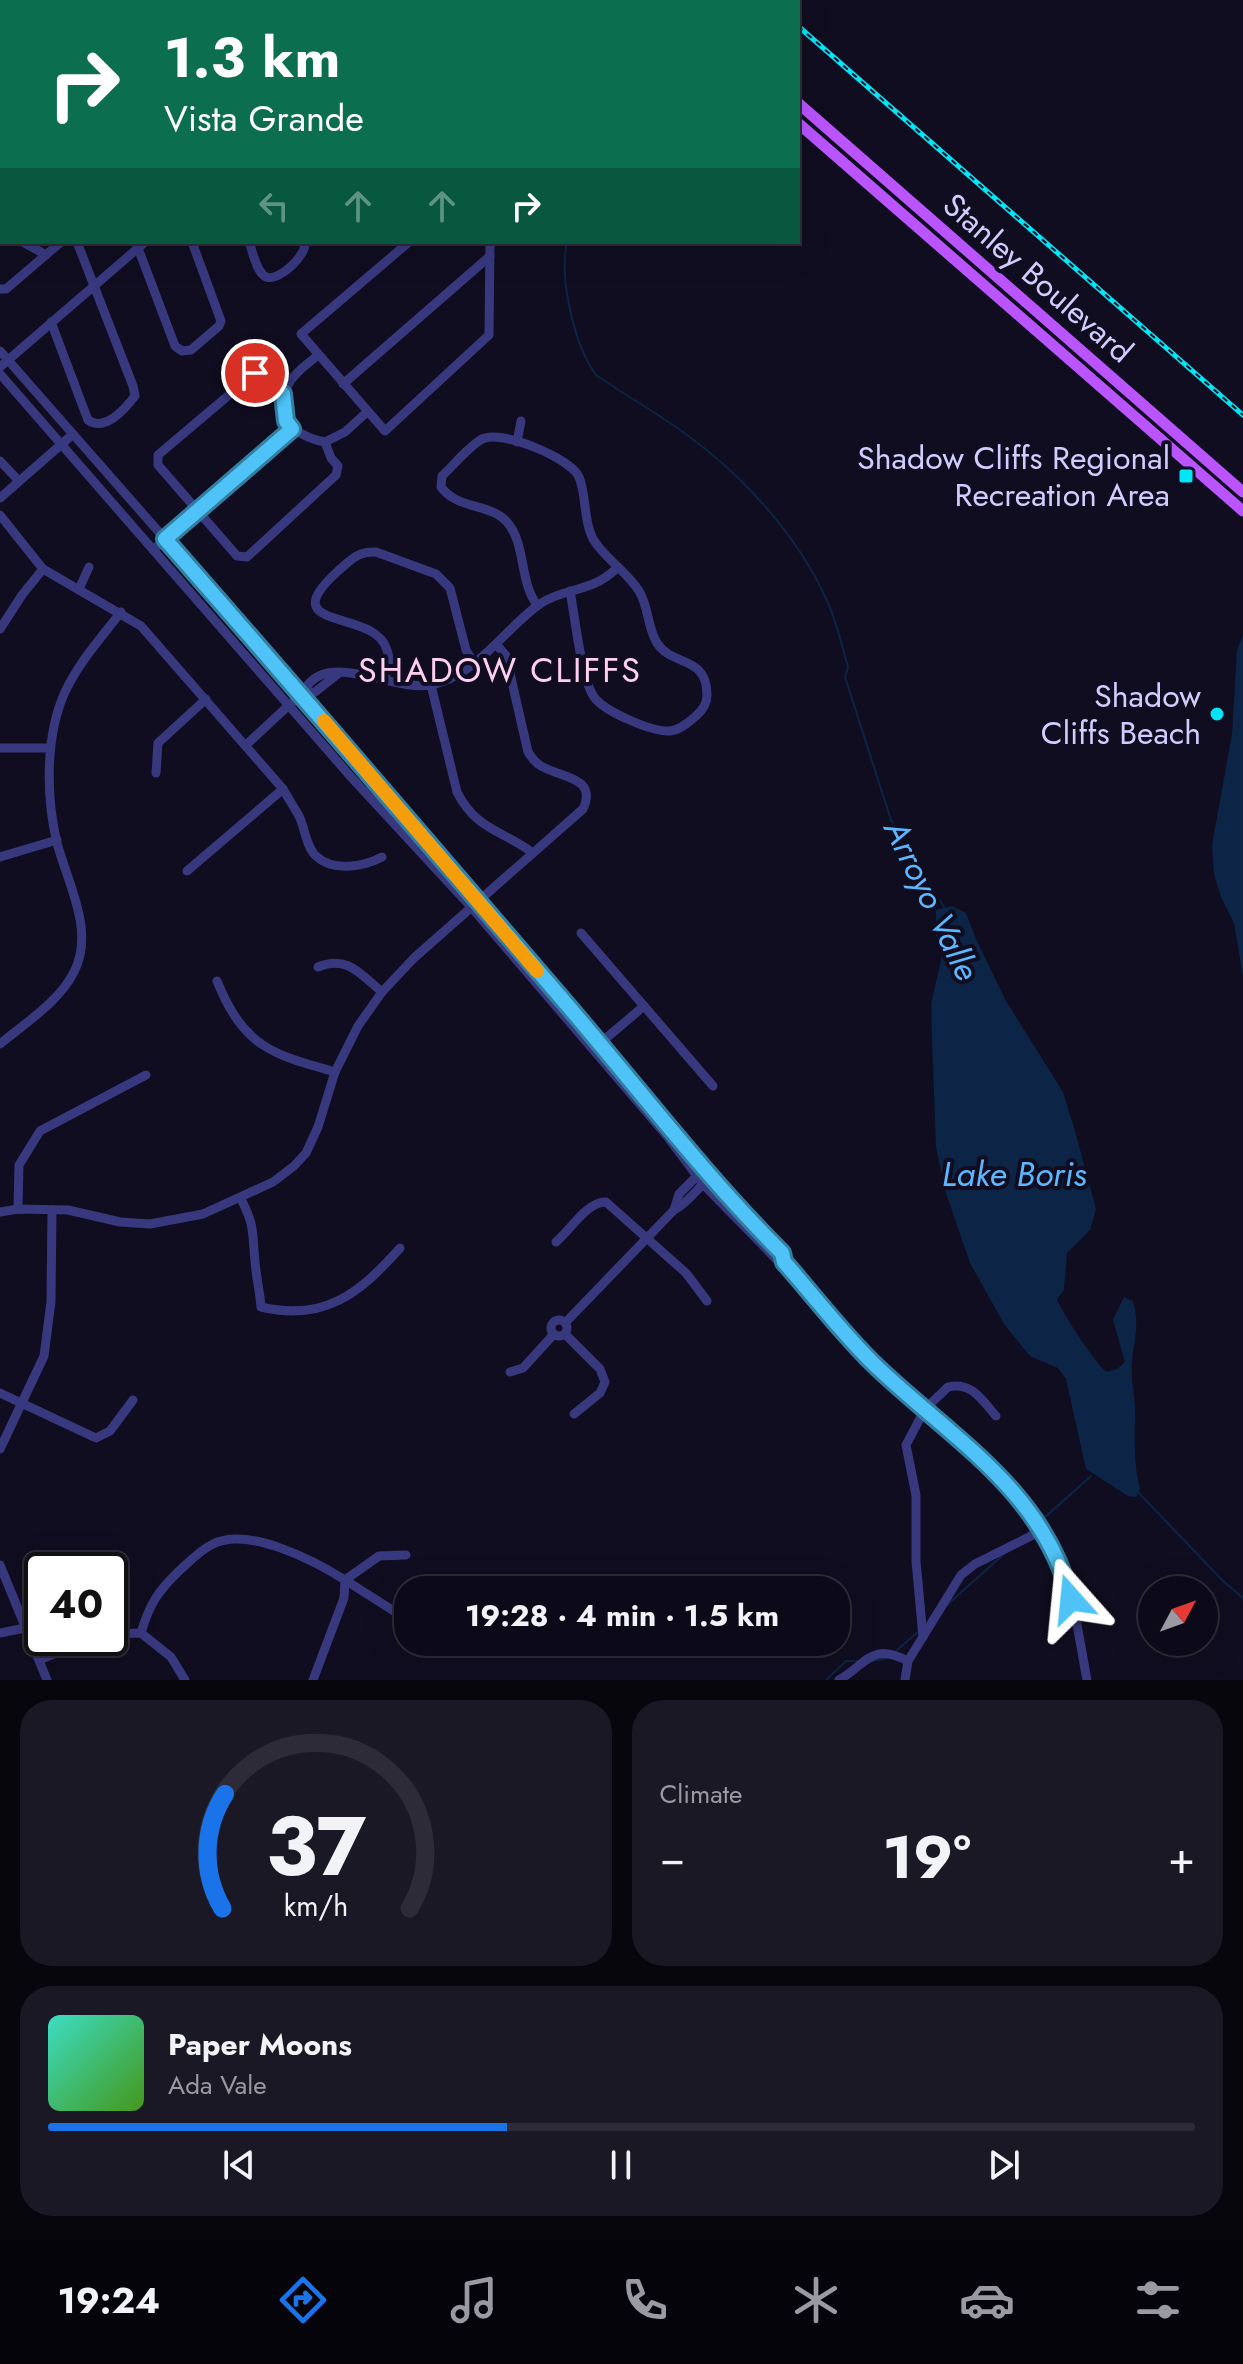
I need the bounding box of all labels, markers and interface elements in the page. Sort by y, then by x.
text: 1.3 km [164,17,340,98]
icon: right [32,32,136,136]
text: Vista Grande [164,92,364,144]
street label: Stanley Boulevard [933,182,1143,374]
icon: left [252,184,296,228]
icon: ahead [336,184,380,228]
icon: ahead [420,184,464,228]
icon: right [504,184,548,228]
pin [221,339,289,407]
icon: arrive [233,351,277,395]
place label: Shadow Cliffs Regional Recreation Area [857,435,1170,518]
marker: Shadow Cliffs Regional Recreation Area [1177,467,1195,485]
district label: SHADOW CLIFFS [358,646,642,695]
place label: Shadow Cliffs Beach [1041,673,1201,756]
marker: Shadow Cliffs Beach [1208,705,1226,723]
water label: Arroyo Valle [871,811,991,989]
water label: Lake Boris [942,1150,1087,1199]
speed limit sign: 40 [24,1552,128,1656]
position arrow [1029,1557,1113,1641]
north arrow [1138,1576,1218,1656]
map controls [1138,1576,1218,1656]
text: 19:28 · 4 min · 1.5 km [465,1594,779,1637]
text: Climate [660,1775,742,1813]
text: 37 [265,1786,366,1906]
text: 19° [882,1814,971,1901]
text: − [660,1826,685,1890]
text: + [1168,1826,1195,1890]
text: km/h [283,1885,348,1927]
text: Paper Moons [168,2023,352,2066]
text: Ada Vale [168,2066,267,2104]
icon: previous [217,2143,261,2187]
icon: pause [599,2143,643,2187]
icon: next [982,2143,1026,2187]
icon: directions [275,2272,331,2328]
icon: music [446,2272,502,2328]
icon: phone [617,2272,673,2328]
icon: climate [788,2272,844,2328]
icon: car [959,2272,1015,2328]
icon: filters [1130,2272,1186,2328]
text: 19:24 [57,2274,160,2326]

